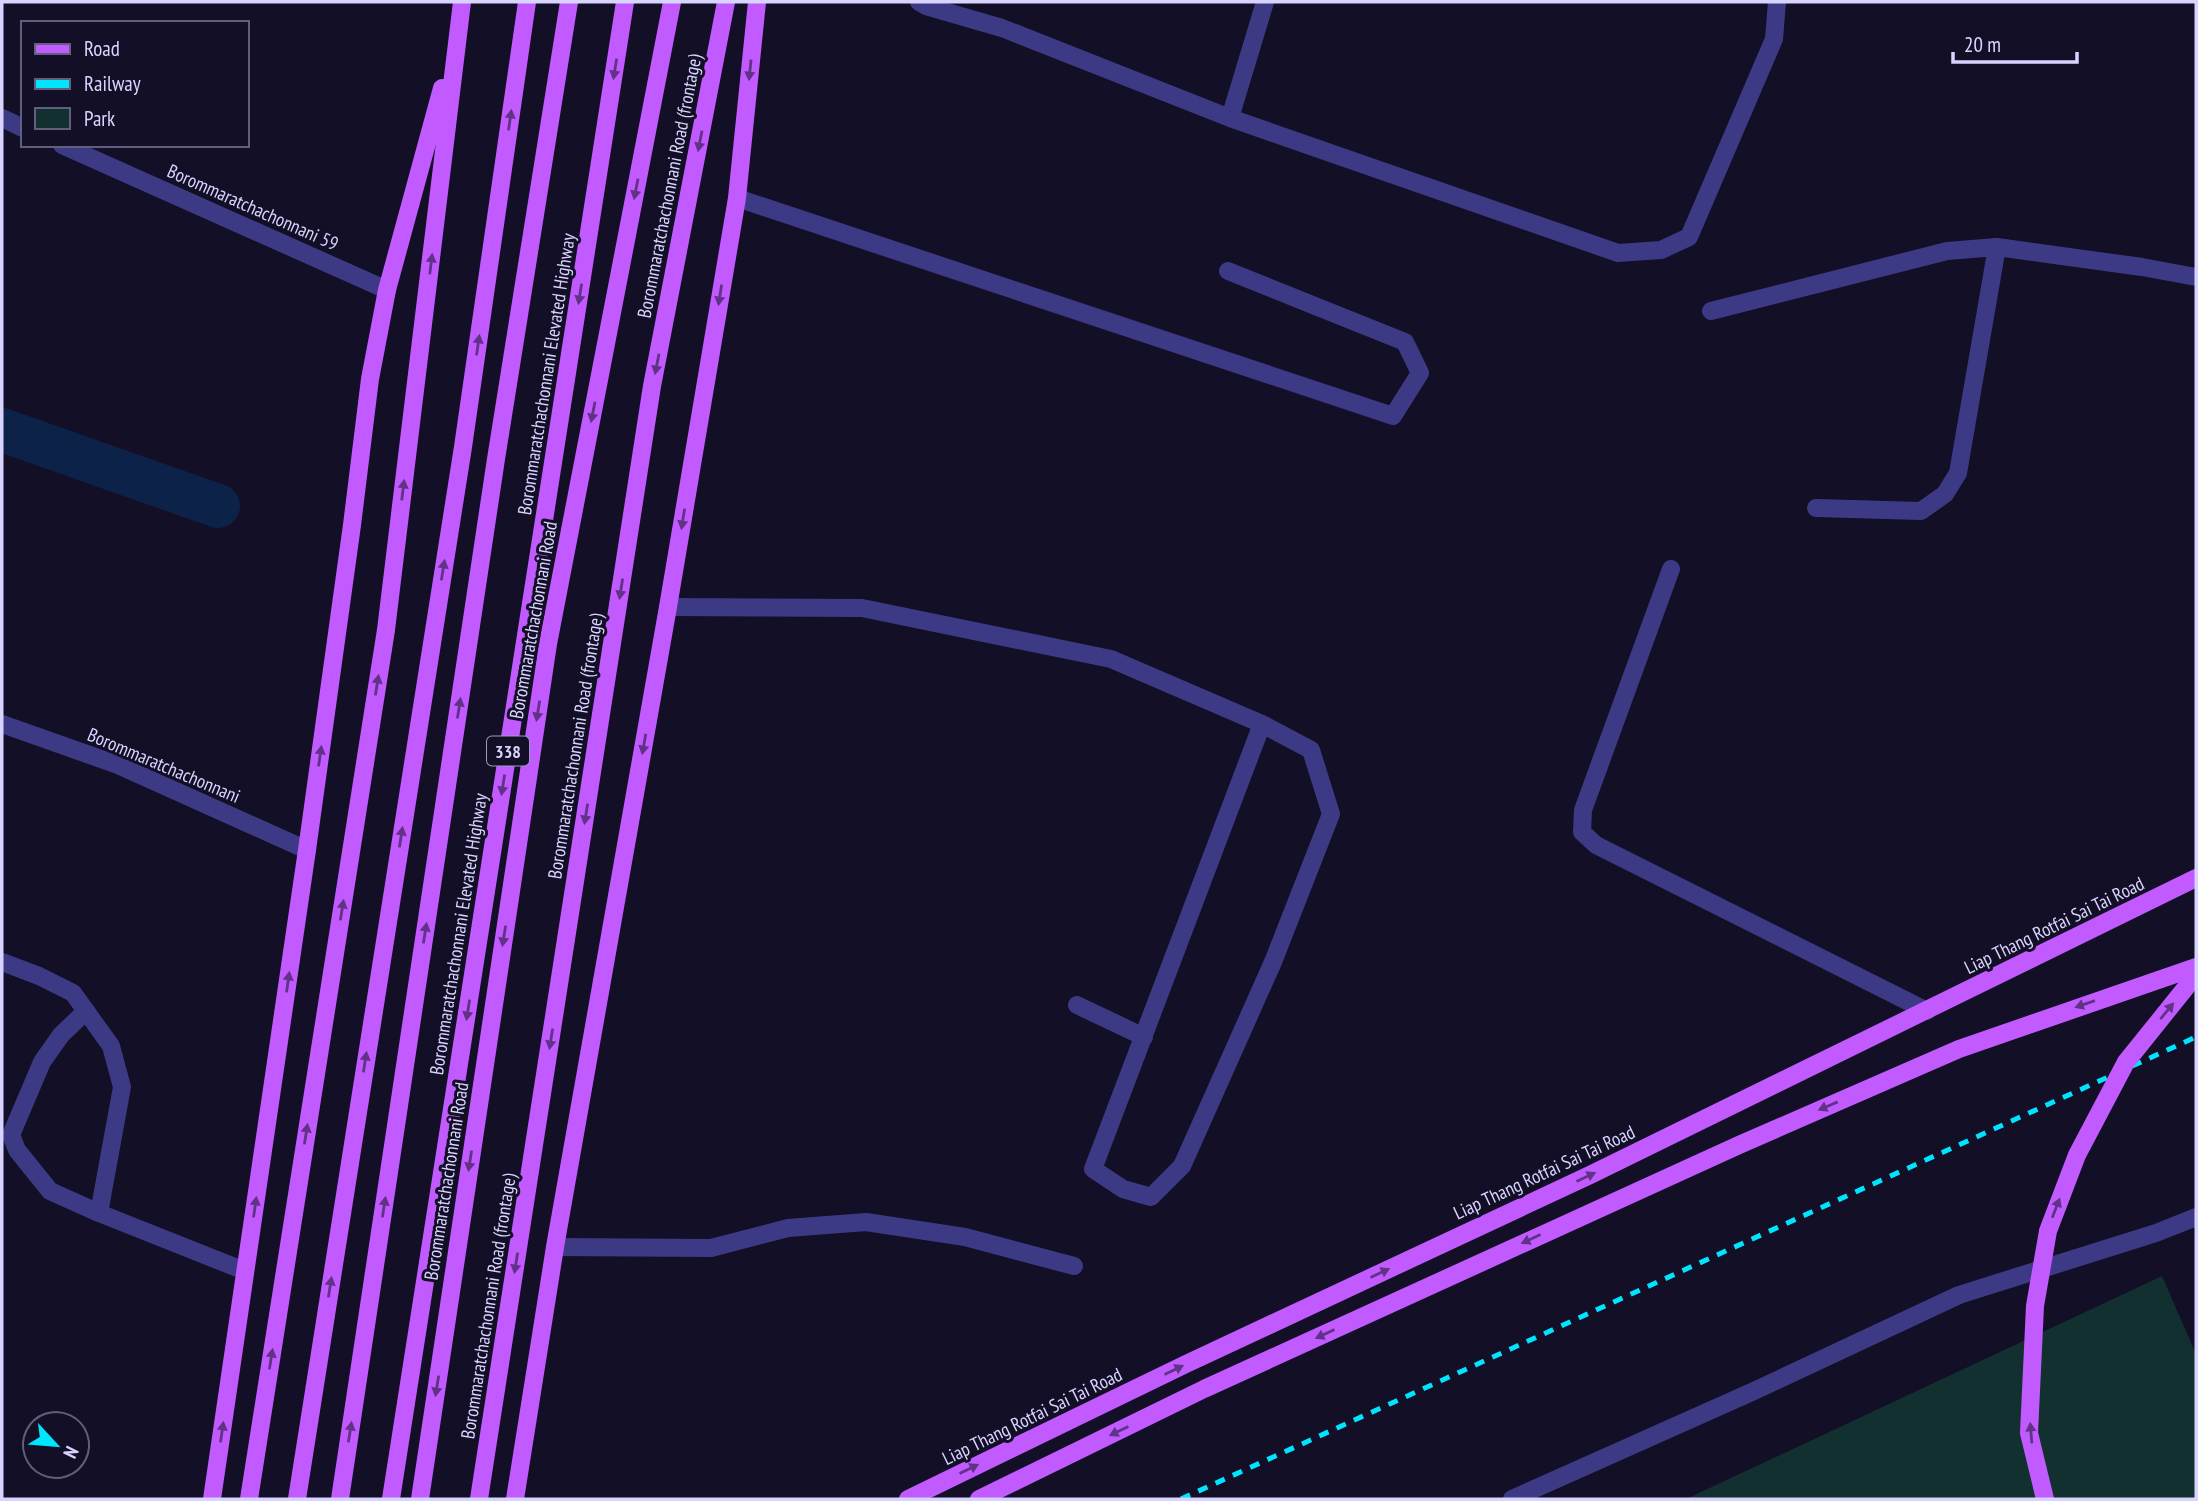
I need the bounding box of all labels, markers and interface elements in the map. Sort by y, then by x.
legend [21,21,248,147]
scale bar [1953,21,2077,65]
text: 20 m [1964,31,2001,58]
text: Road [84,35,120,62]
street label: Borommaratchachonnani Road (frontage) [632,51,706,320]
one-way arrow [609,58,620,80]
one-way arrow [744,59,755,81]
text: Railway [84,70,141,97]
text: Park [84,105,115,132]
one-way arrow [505,109,516,131]
one-way arrow [694,130,705,152]
street label: Borommaratchachonnani 59 [164,158,342,256]
one-way arrow [630,178,641,200]
street label: Borommaratchachonnani Elevated Highway [512,231,580,516]
one-way arrow [425,253,436,275]
one-way arrow [574,283,585,305]
one-way arrow [714,284,725,306]
one-way arrow [472,334,483,356]
one-way arrow [651,353,662,375]
one-way arrow [587,401,598,423]
one-way arrow [398,479,409,501]
one-way arrow [677,509,688,531]
street label: Borommaratchachonnani Road [504,519,562,721]
one-way arrow [438,559,449,581]
one-way arrow [615,578,626,600]
street label: Borommaratchachonnani Road (frontage) [542,611,608,880]
one-way arrow [372,674,383,696]
one-way arrow [454,697,465,719]
one-way arrow [532,701,543,723]
street label: Borommaratchachonnani [84,722,244,808]
one-way arrow [638,733,649,755]
road number: 338 [487,736,529,766]
one-way arrow [315,745,326,767]
one-way arrow [497,774,508,796]
street label: Borommaratchachonnani Elevated Highway [424,791,492,1076]
one-way arrow [580,803,591,825]
one-way arrow [396,826,407,848]
street label: Liap Thang Rotfai Sai Tai Road [1960,871,2148,979]
one-way arrow [337,899,348,921]
one-way arrow [420,922,431,944]
one-way arrow [498,926,509,948]
one-way arrow [282,970,293,992]
one-way arrow [462,999,473,1021]
one-way arrow [2075,999,2096,1010]
one-way arrow [2159,1002,2173,1020]
one-way arrow [545,1028,556,1050]
one-way arrow [360,1051,371,1073]
street label: Borommaratchachonnani Road [419,1080,473,1282]
one-way arrow [1818,1101,1839,1112]
street label: Liap Thang Rotfai Sai Tai Road [1450,1119,1638,1225]
one-way arrow [301,1123,312,1145]
one-way arrow [465,1151,476,1173]
street label: Borommaratchachonnani Road (frontage) [455,1171,521,1440]
one-way arrow [1575,1171,1596,1182]
one-way arrow [249,1196,260,1218]
one-way arrow [379,1196,390,1218]
one-way arrow [2051,1198,2062,1219]
one-way arrow [1521,1234,1542,1245]
one-way arrow [510,1253,521,1275]
one-way arrow [1369,1267,1390,1278]
one-way arrow [325,1275,336,1297]
one-way arrow [1314,1329,1335,1340]
one-way arrow [266,1348,277,1370]
street label: Liap Thang Rotfai Sai Tai Road [938,1362,1126,1470]
one-way arrow [1164,1364,1184,1376]
one-way arrow [431,1376,442,1398]
north arrow [21,1410,91,1480]
one-way arrow [216,1421,227,1443]
one-way arrow [345,1421,356,1443]
one-way arrow [2025,1422,2036,1444]
one-way arrow [1109,1425,1129,1436]
text: N [58,1443,84,1462]
one-way arrow [959,1464,979,1475]

